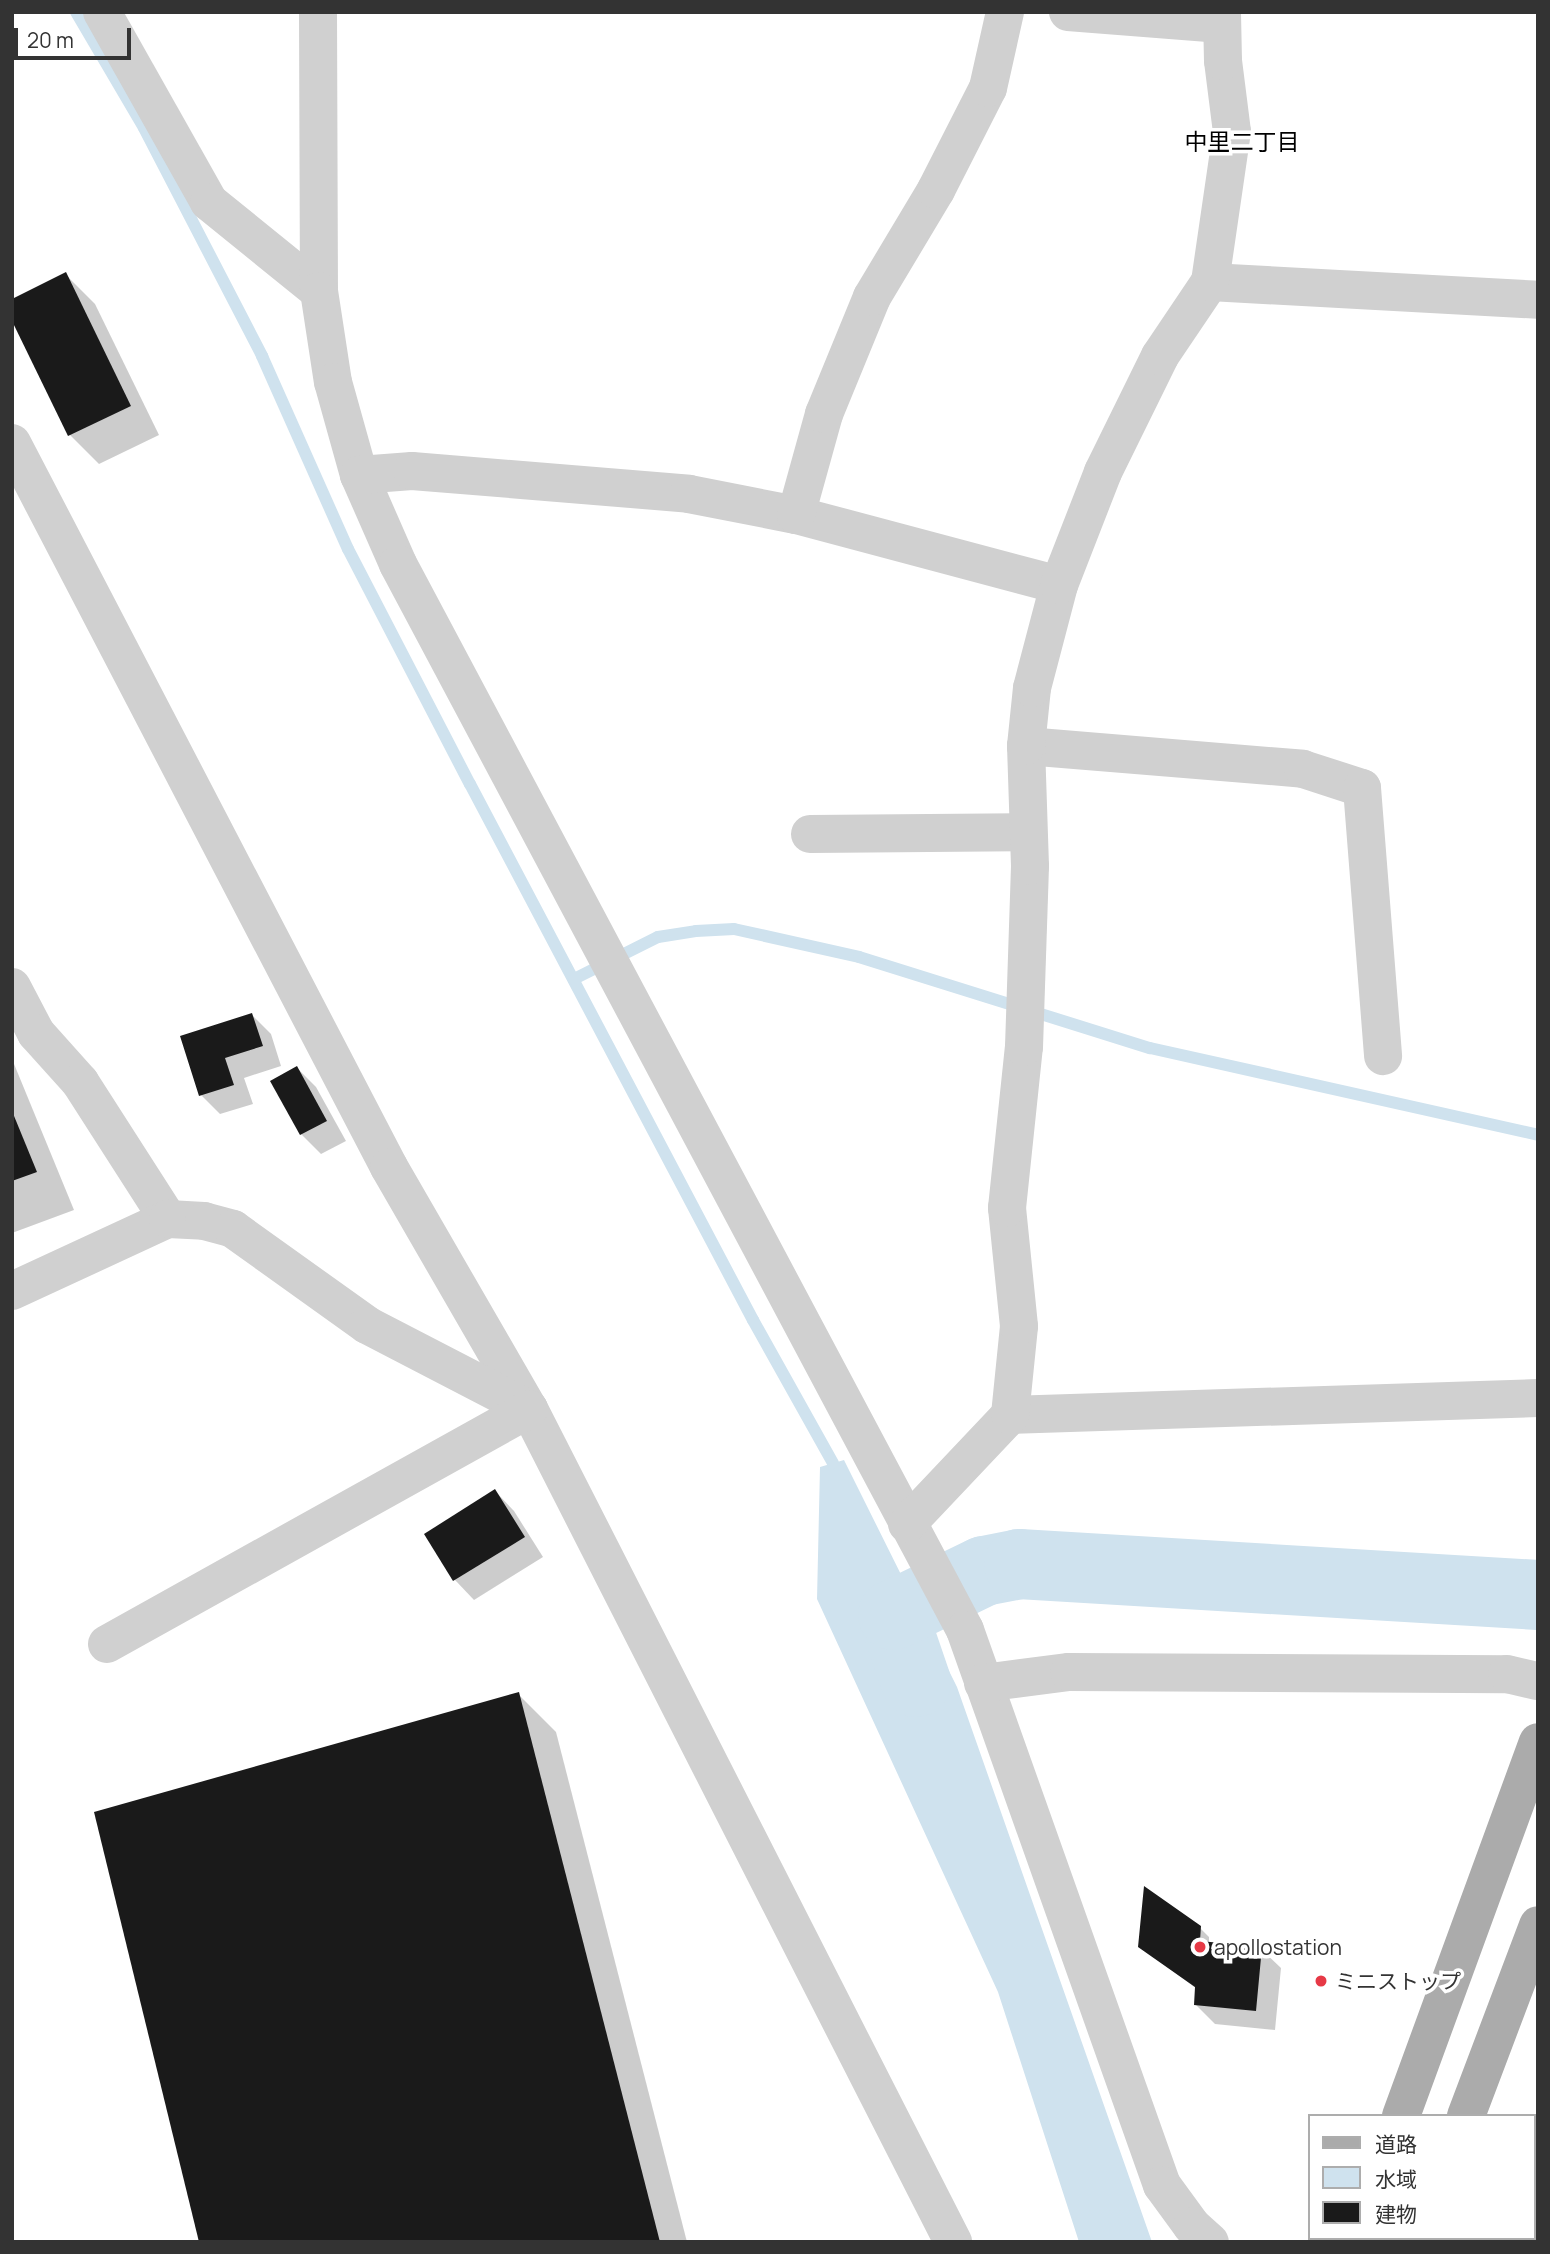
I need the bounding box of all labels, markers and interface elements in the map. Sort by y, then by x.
scale bar [18,14,135,58]
text: 20 m [27,26,74,54]
district label: 中里二丁目 [1185,127,1299,155]
place label: apollostation [1214,1934,1342,1960]
marker: apollostation [1192,1939,1208,1955]
place label: ミニストップ [1335,1968,1461,1994]
marker: ミニストップ [1313,1973,1329,1989]
legend [1308,2114,1536,2240]
text: 道路 [1375,2130,1417,2158]
text: 水域 [1375,2165,1417,2193]
text: 建物 [1375,2200,1417,2228]

